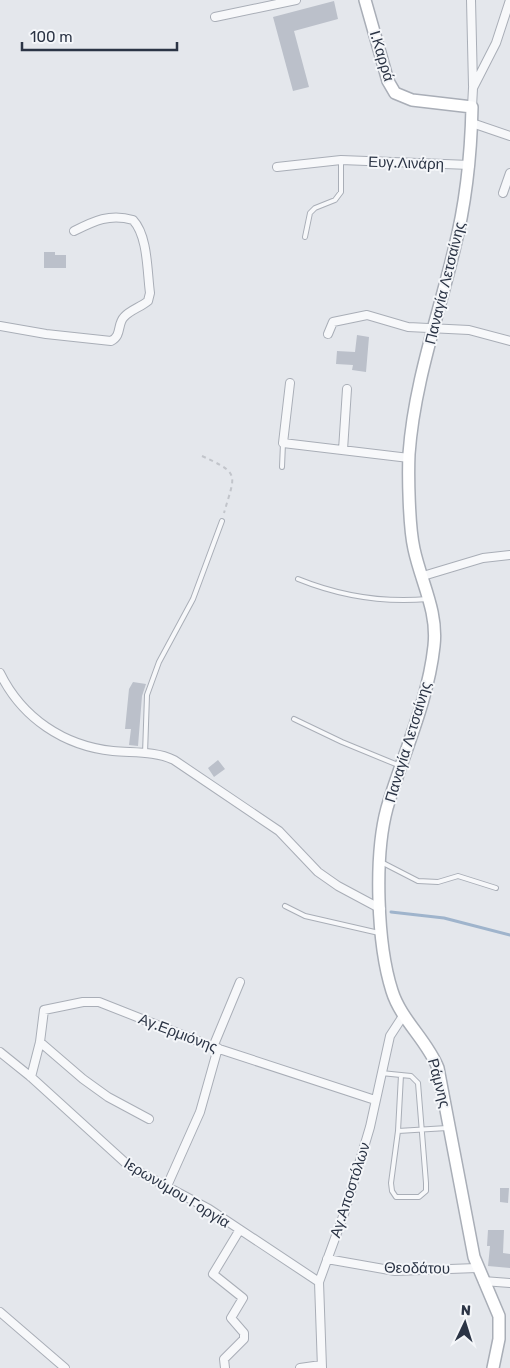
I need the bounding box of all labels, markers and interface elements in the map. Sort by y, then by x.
scale bar [22,20,178,52]
text: 100 m [30,28,72,46]
street label: Ι.Καρρά [366,28,398,84]
street label: Ευγ.Λινάρη [368,153,444,173]
street label: Παναγία Λετσαίνης [421,220,469,346]
street label: Παναγία Λετσαίνης [381,679,435,805]
street label: Αγ.Ερμιόνης [136,1010,220,1056]
street label: Ράμνης [424,1056,454,1110]
street label: Αγ.Αποστόλων [326,1140,374,1240]
street label: Ιερωνύμου Γοργία [121,1154,233,1232]
street label: Θεοδάτου [384,1258,450,1278]
north arrow [440,1298,490,1348]
text: N [460,1302,471,1319]

